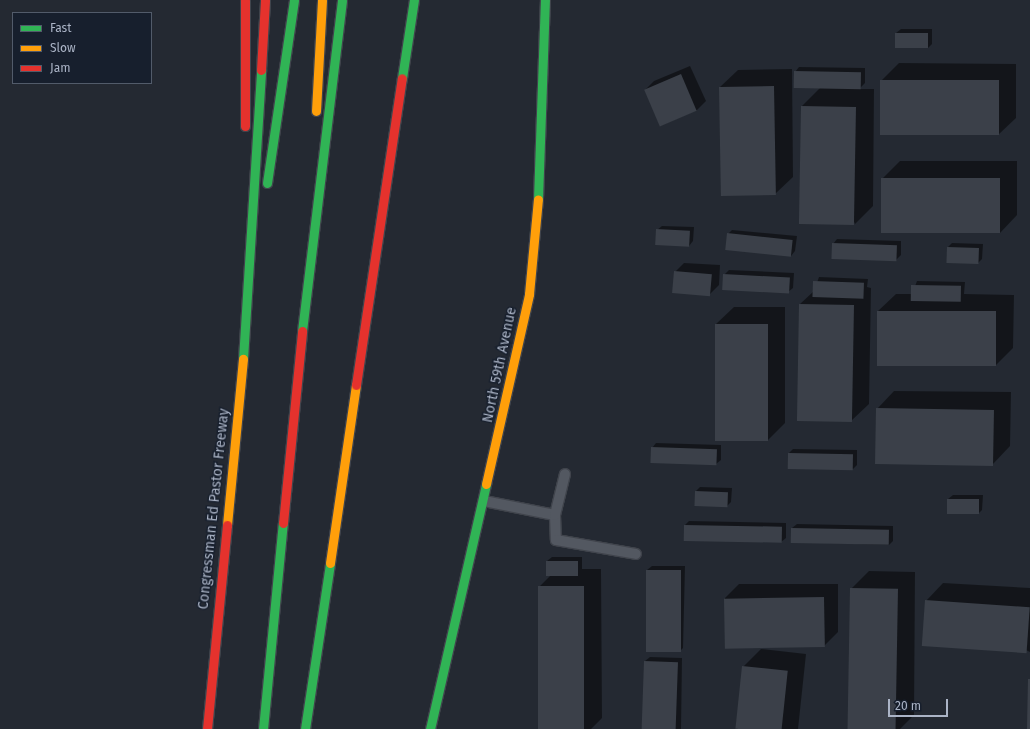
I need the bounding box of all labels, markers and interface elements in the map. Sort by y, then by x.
legend [12,12,152,84]
text: Fast [50,21,72,35]
text: Slow [50,41,76,55]
text: Jam [50,61,70,75]
street label: North 59th Avenue [480,306,520,424]
street label: Congressman Ed Pastor Freeway [195,408,233,610]
scale bar [890,691,950,717]
text: 20 m [895,699,921,713]

